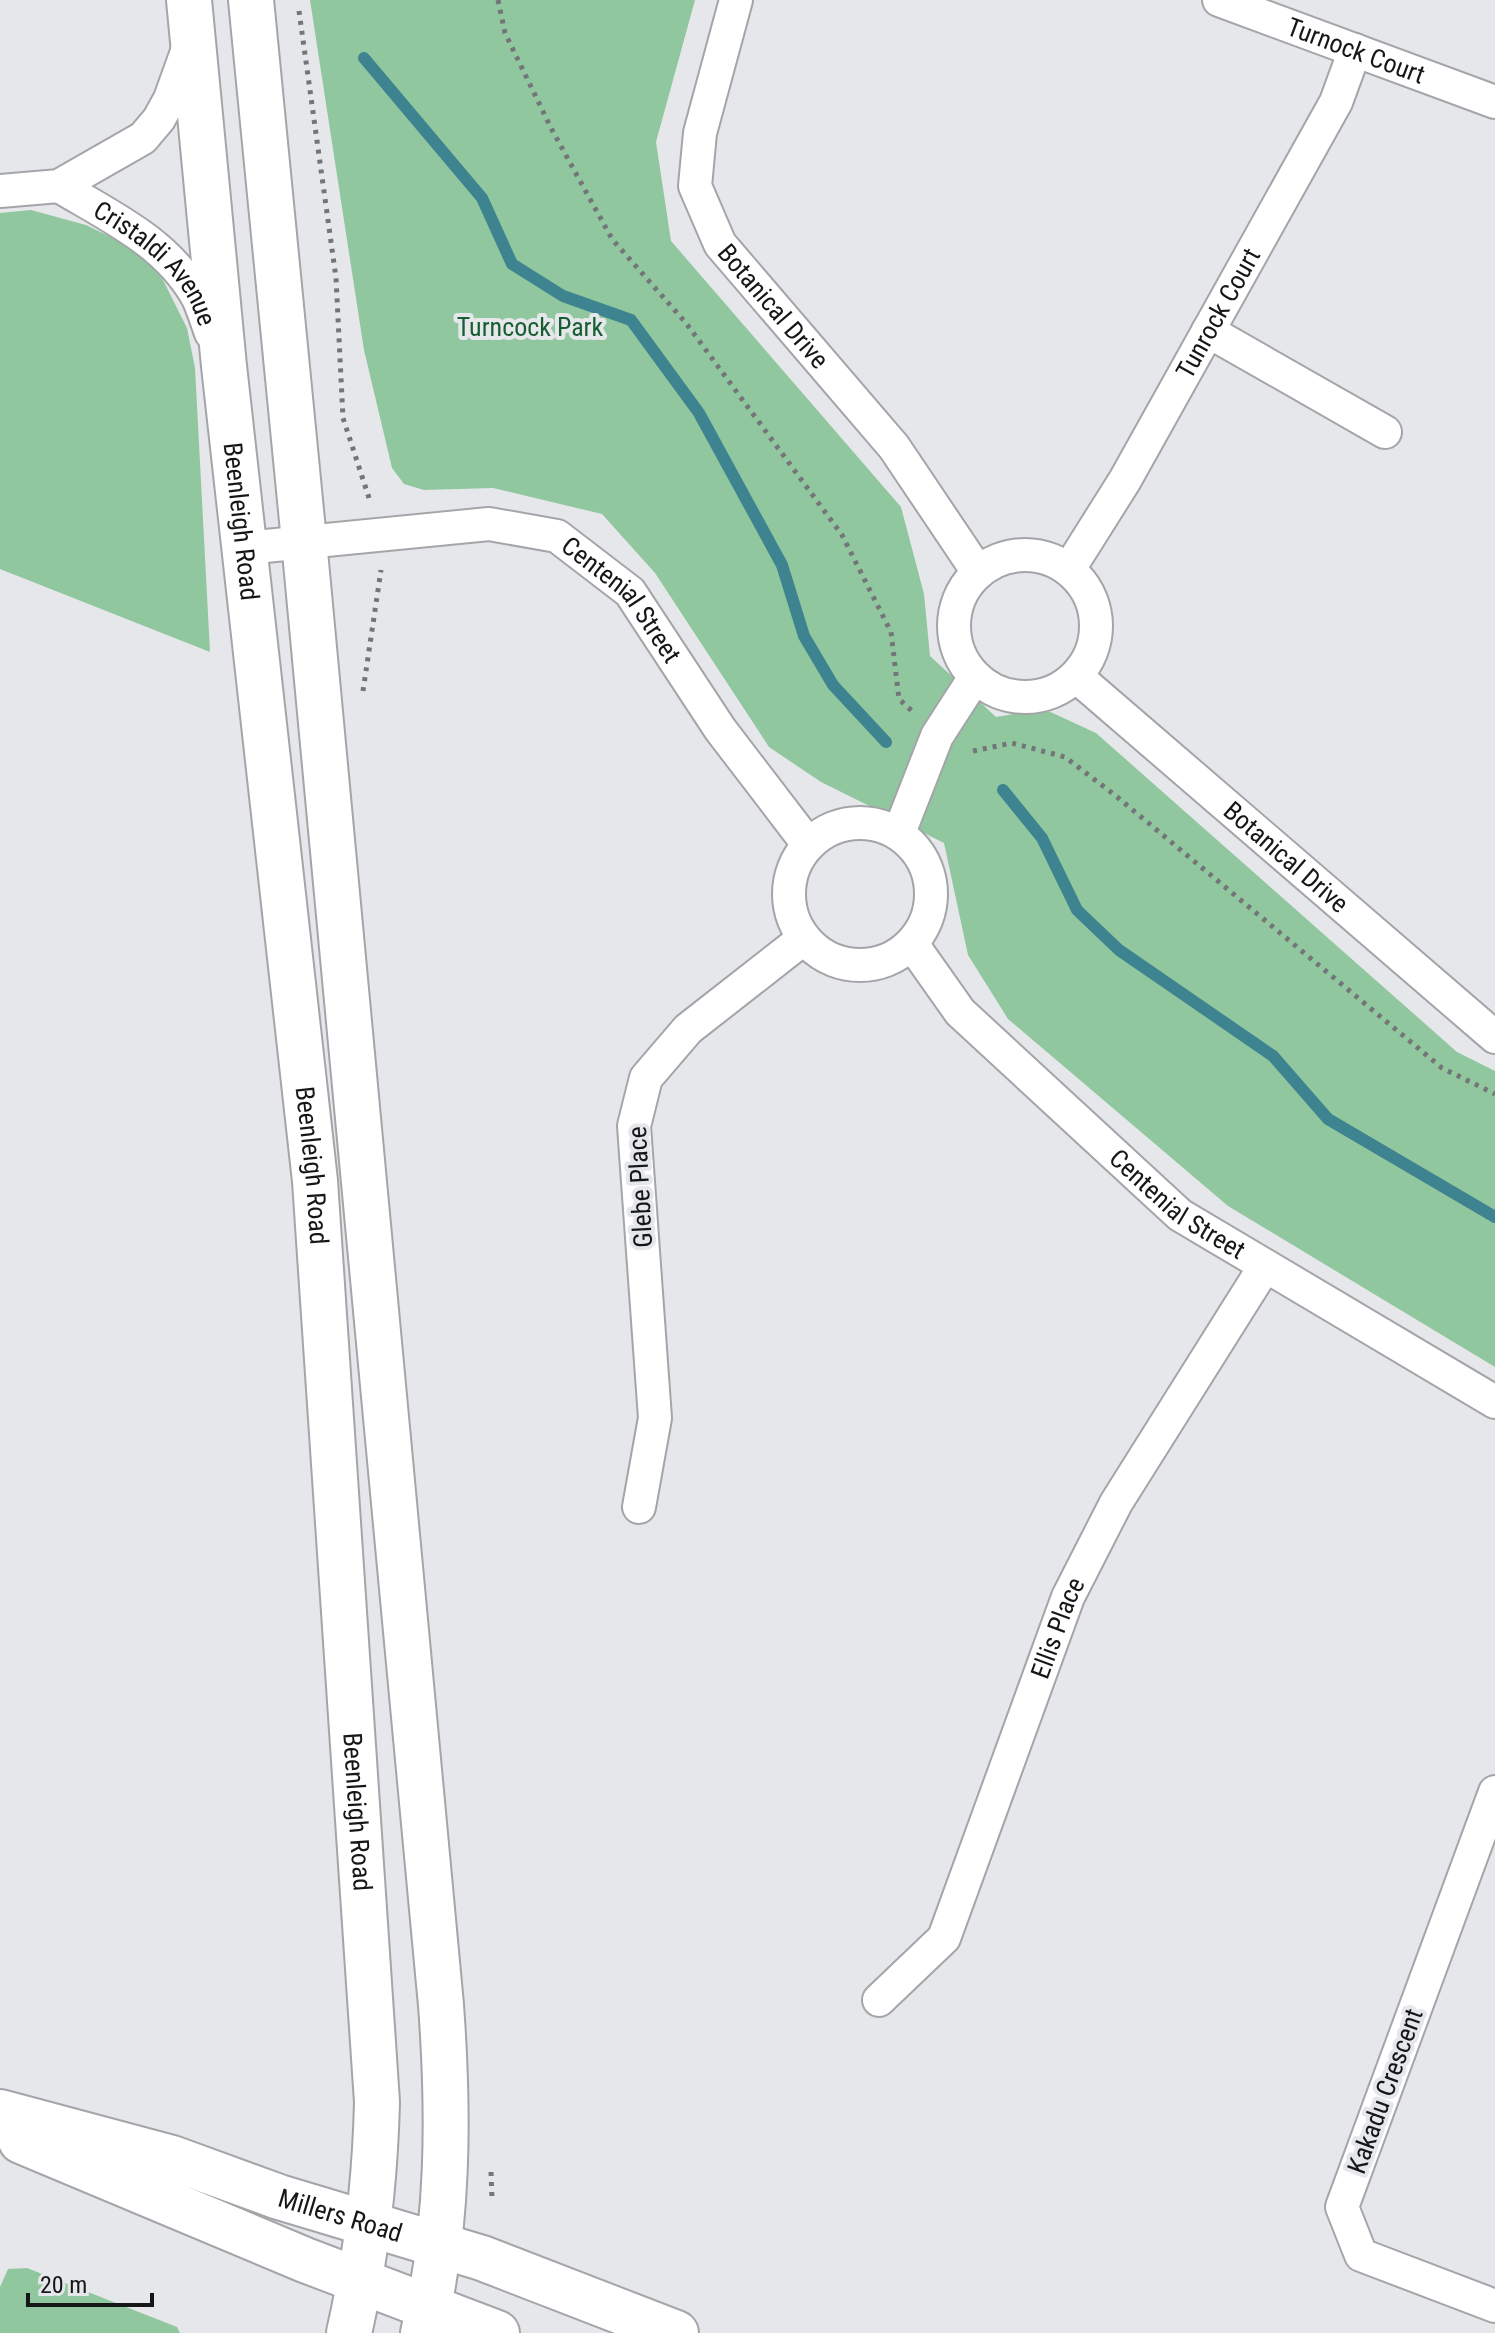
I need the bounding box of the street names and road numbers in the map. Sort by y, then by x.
street label: Turnock Court [1283,11,1429,90]
street label: Cristaldi Avenue [88,195,222,329]
street label: Botanical Drive [712,238,835,374]
street label: Tunrock Court [1170,243,1266,384]
street label: Beenleigh Road [218,441,265,602]
street label: Centenial Street [556,530,687,668]
street label: Botanical Drive [1218,795,1354,919]
street label: Beenleigh Road [290,1085,334,1246]
street label: Glebe Place [622,1126,658,1248]
street label: Centenial Street [1103,1143,1251,1265]
street label: Ellis Place [1025,1572,1091,1683]
street label: Beenleigh Road [337,1732,378,1892]
street label: Kakadu Crescent [1341,2004,1429,2178]
street label: Millers Road [275,2183,406,2248]

